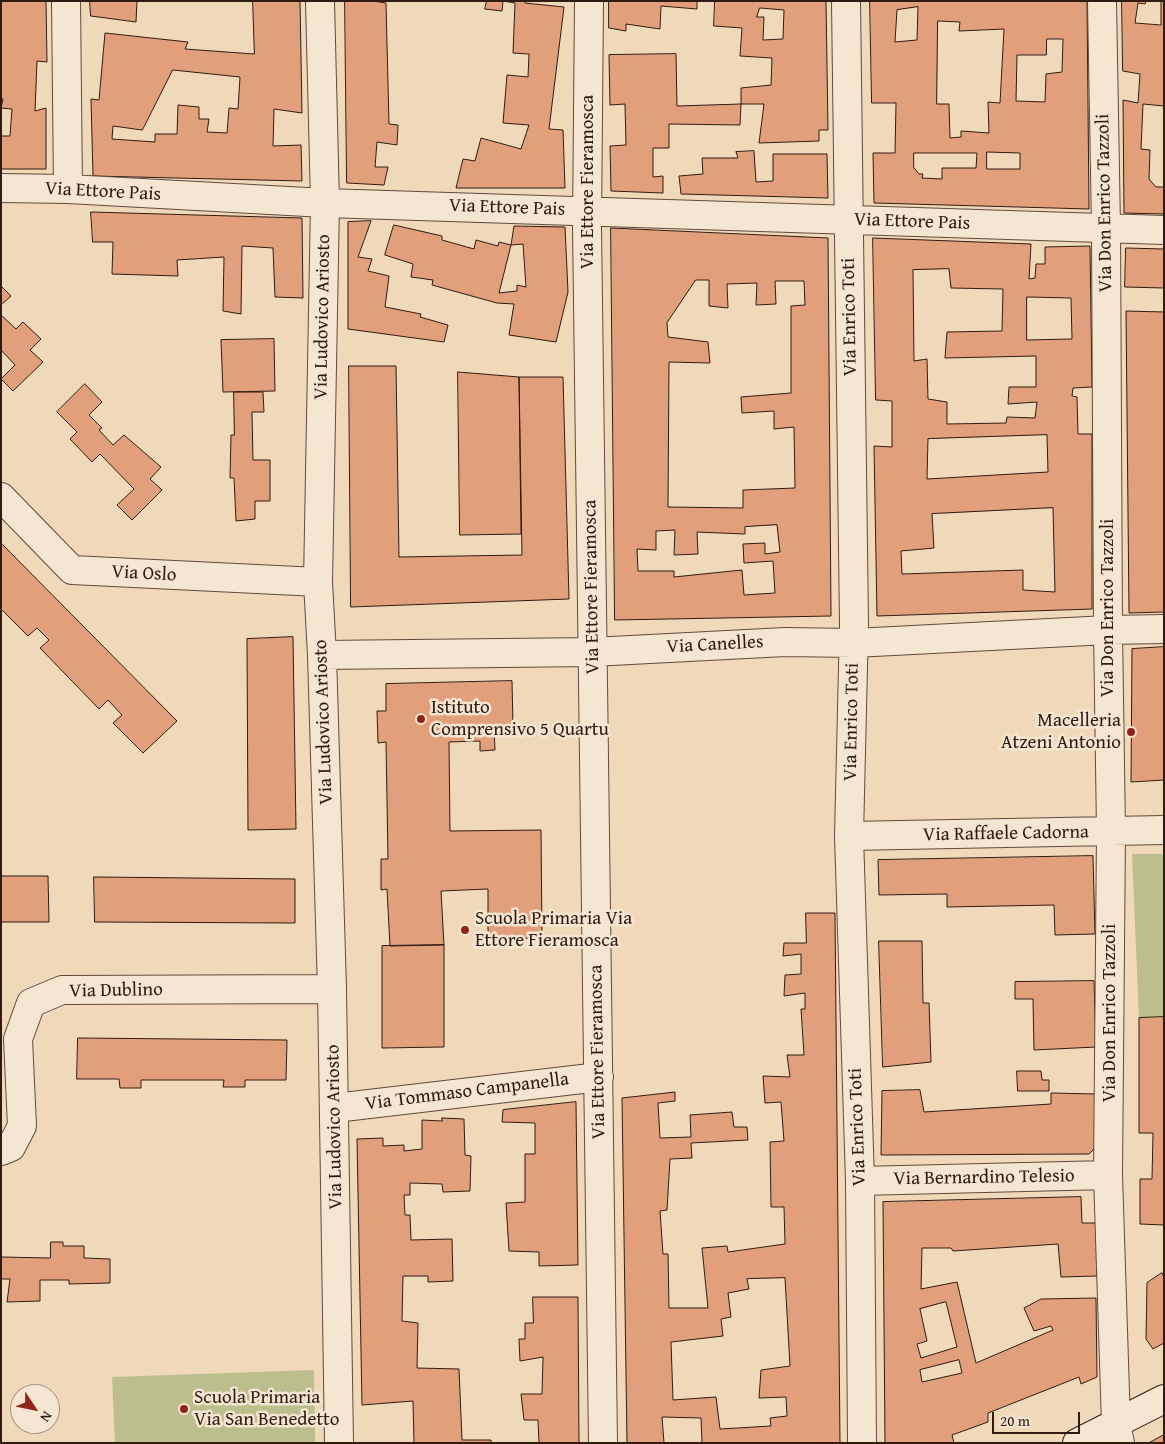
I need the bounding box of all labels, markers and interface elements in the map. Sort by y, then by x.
street label: Via Ettore Fieramosca [577,95,599,269]
street label: Via Don Enrico Tazzoli [1092,113,1118,293]
street label: Via Ettore Pais [44,178,162,206]
street label: Via Ettore Pais [448,195,566,221]
street label: Via Ettore Pais [853,209,971,235]
street label: Via Ludovico Ariosto [310,234,336,400]
street label: Via Enrico Toti [838,258,862,376]
street label: Via Ettore Fieramosca [579,500,605,674]
street label: Via Don Enrico Tazzoli [1097,519,1119,697]
street label: Via Oslo [111,561,177,587]
street label: Via Canelles [666,631,764,659]
street label: Via Ludovico Ariosto [310,639,338,805]
street label: Via Enrico Toti [840,663,864,781]
place label: Istituto Comprensivo 5 Quartu [431,697,609,741]
place label: Macelleria Atzeni Antonio [1001,710,1121,754]
marker: Istituto Comprensivo 5 Quartu [415,713,427,725]
marker: Macelleria Atzeni Antonio [1125,726,1137,738]
street label: Via Raffaele Cadorna [923,821,1089,847]
place label: Scuola Primaria Via Ettore Fieramosca [475,908,632,952]
marker: Scuola Primaria Via Ettore Fieramosca [459,924,471,936]
street label: Via Don Enrico Tazzoli [1099,924,1121,1102]
street label: Via Ettore Fieramosca [585,965,611,1139]
street label: Via Dublino [69,979,163,1003]
street label: Via Ludovico Ariosto [322,1044,348,1210]
street label: Via Enrico Toti [845,1067,871,1187]
street label: Via Tommaso Campanella [364,1068,570,1116]
street label: Via Bernardino Telesio [893,1165,1075,1191]
north arrow [10,1384,60,1434]
place label: Scuola Primaria Via San Benedetto [194,1387,339,1431]
scale bar [995,1402,1082,1434]
marker: Scuola Primaria Via San Benedetto [178,1403,190,1415]
text: N [36,1407,58,1426]
text: 20 m [1000,1410,1030,1431]

